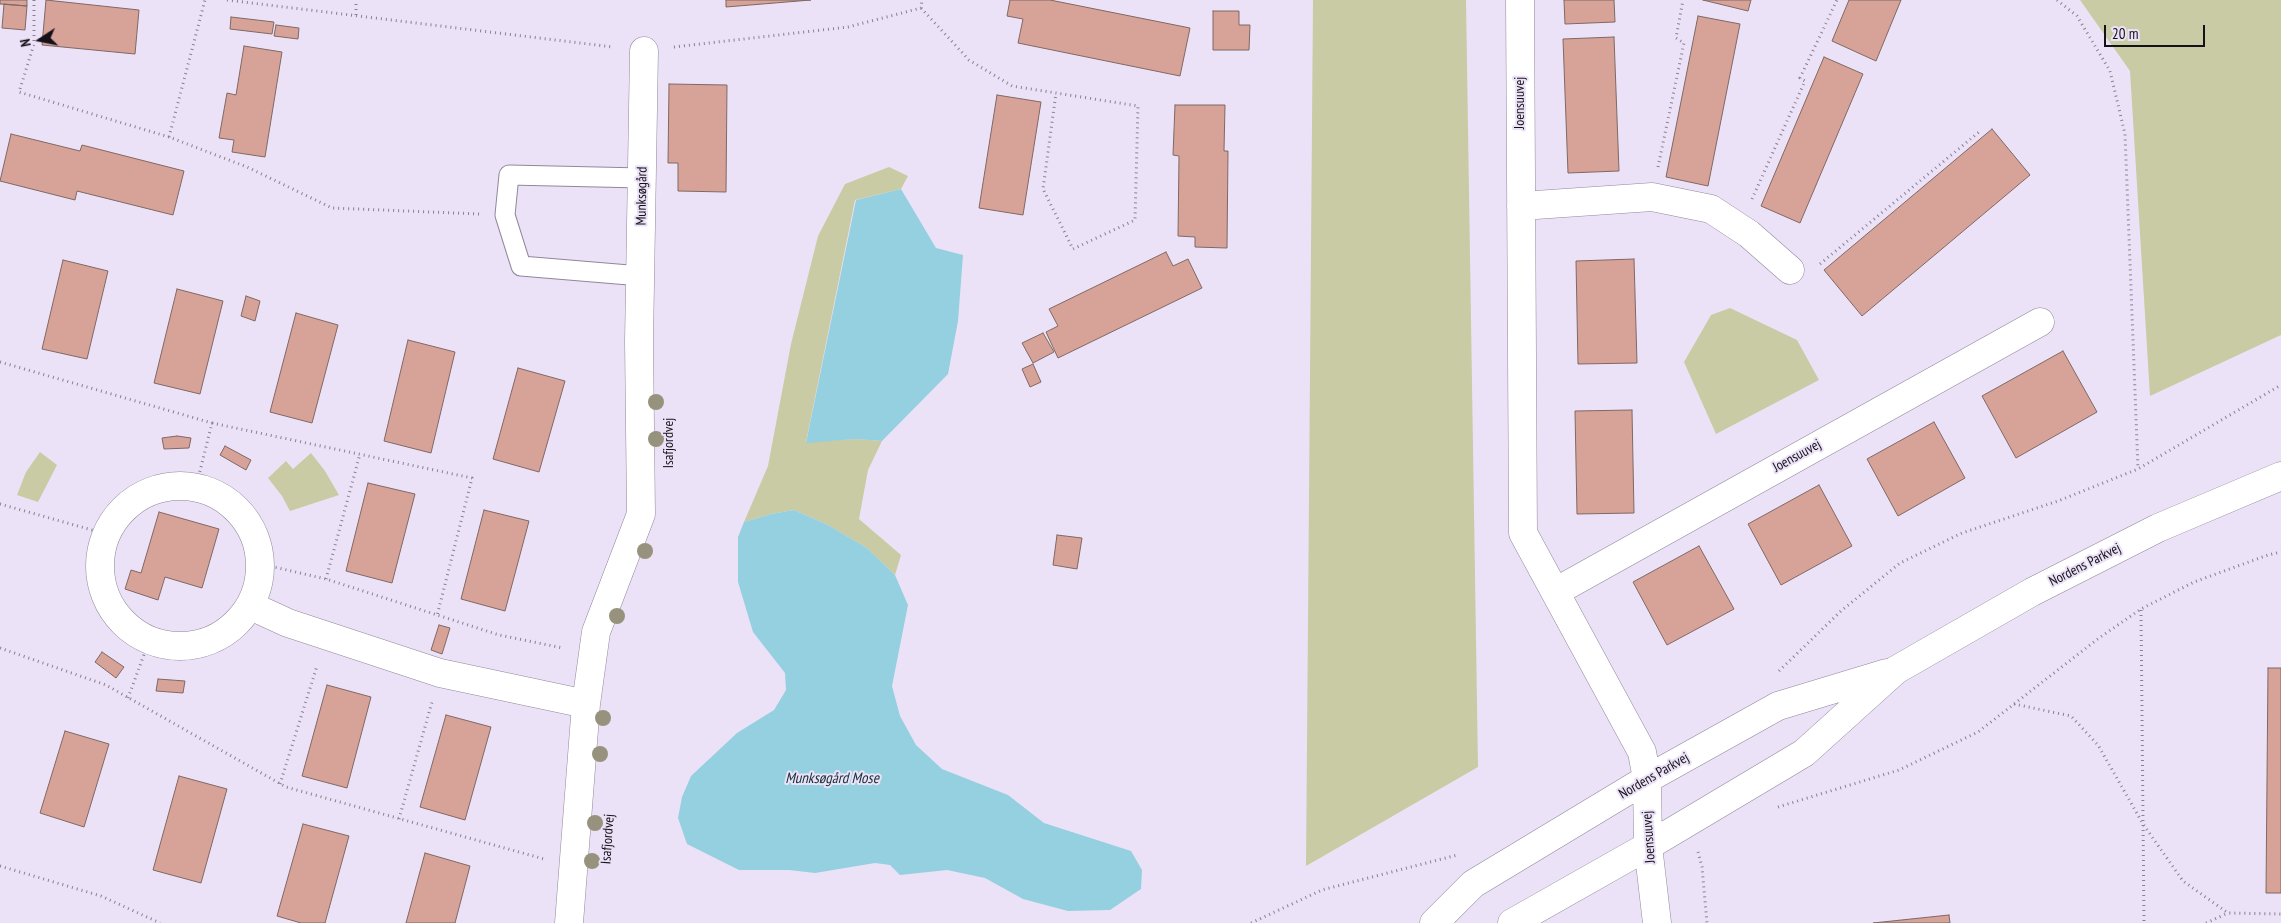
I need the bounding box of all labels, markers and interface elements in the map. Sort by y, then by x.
north arrow [15,15,65,65]
scale bar [2106,15,2207,47]
text: 20 m [2112,24,2138,43]
text: N [16,37,35,48]
street label: Joensuuvej [1512,77,1528,129]
street label: Munksøgård [633,166,651,226]
street label: Isafjordvej [661,418,677,468]
street label: Joensuuvej [1770,436,1824,476]
street label: Nordens Parkvej [2046,540,2124,590]
street label: Nordens Parkvej [1616,749,1692,803]
water label: Munksøgård Mose [785,770,879,788]
street label: Joensuuvej [1639,810,1659,864]
street label: Isafjordvej [598,813,618,865]

